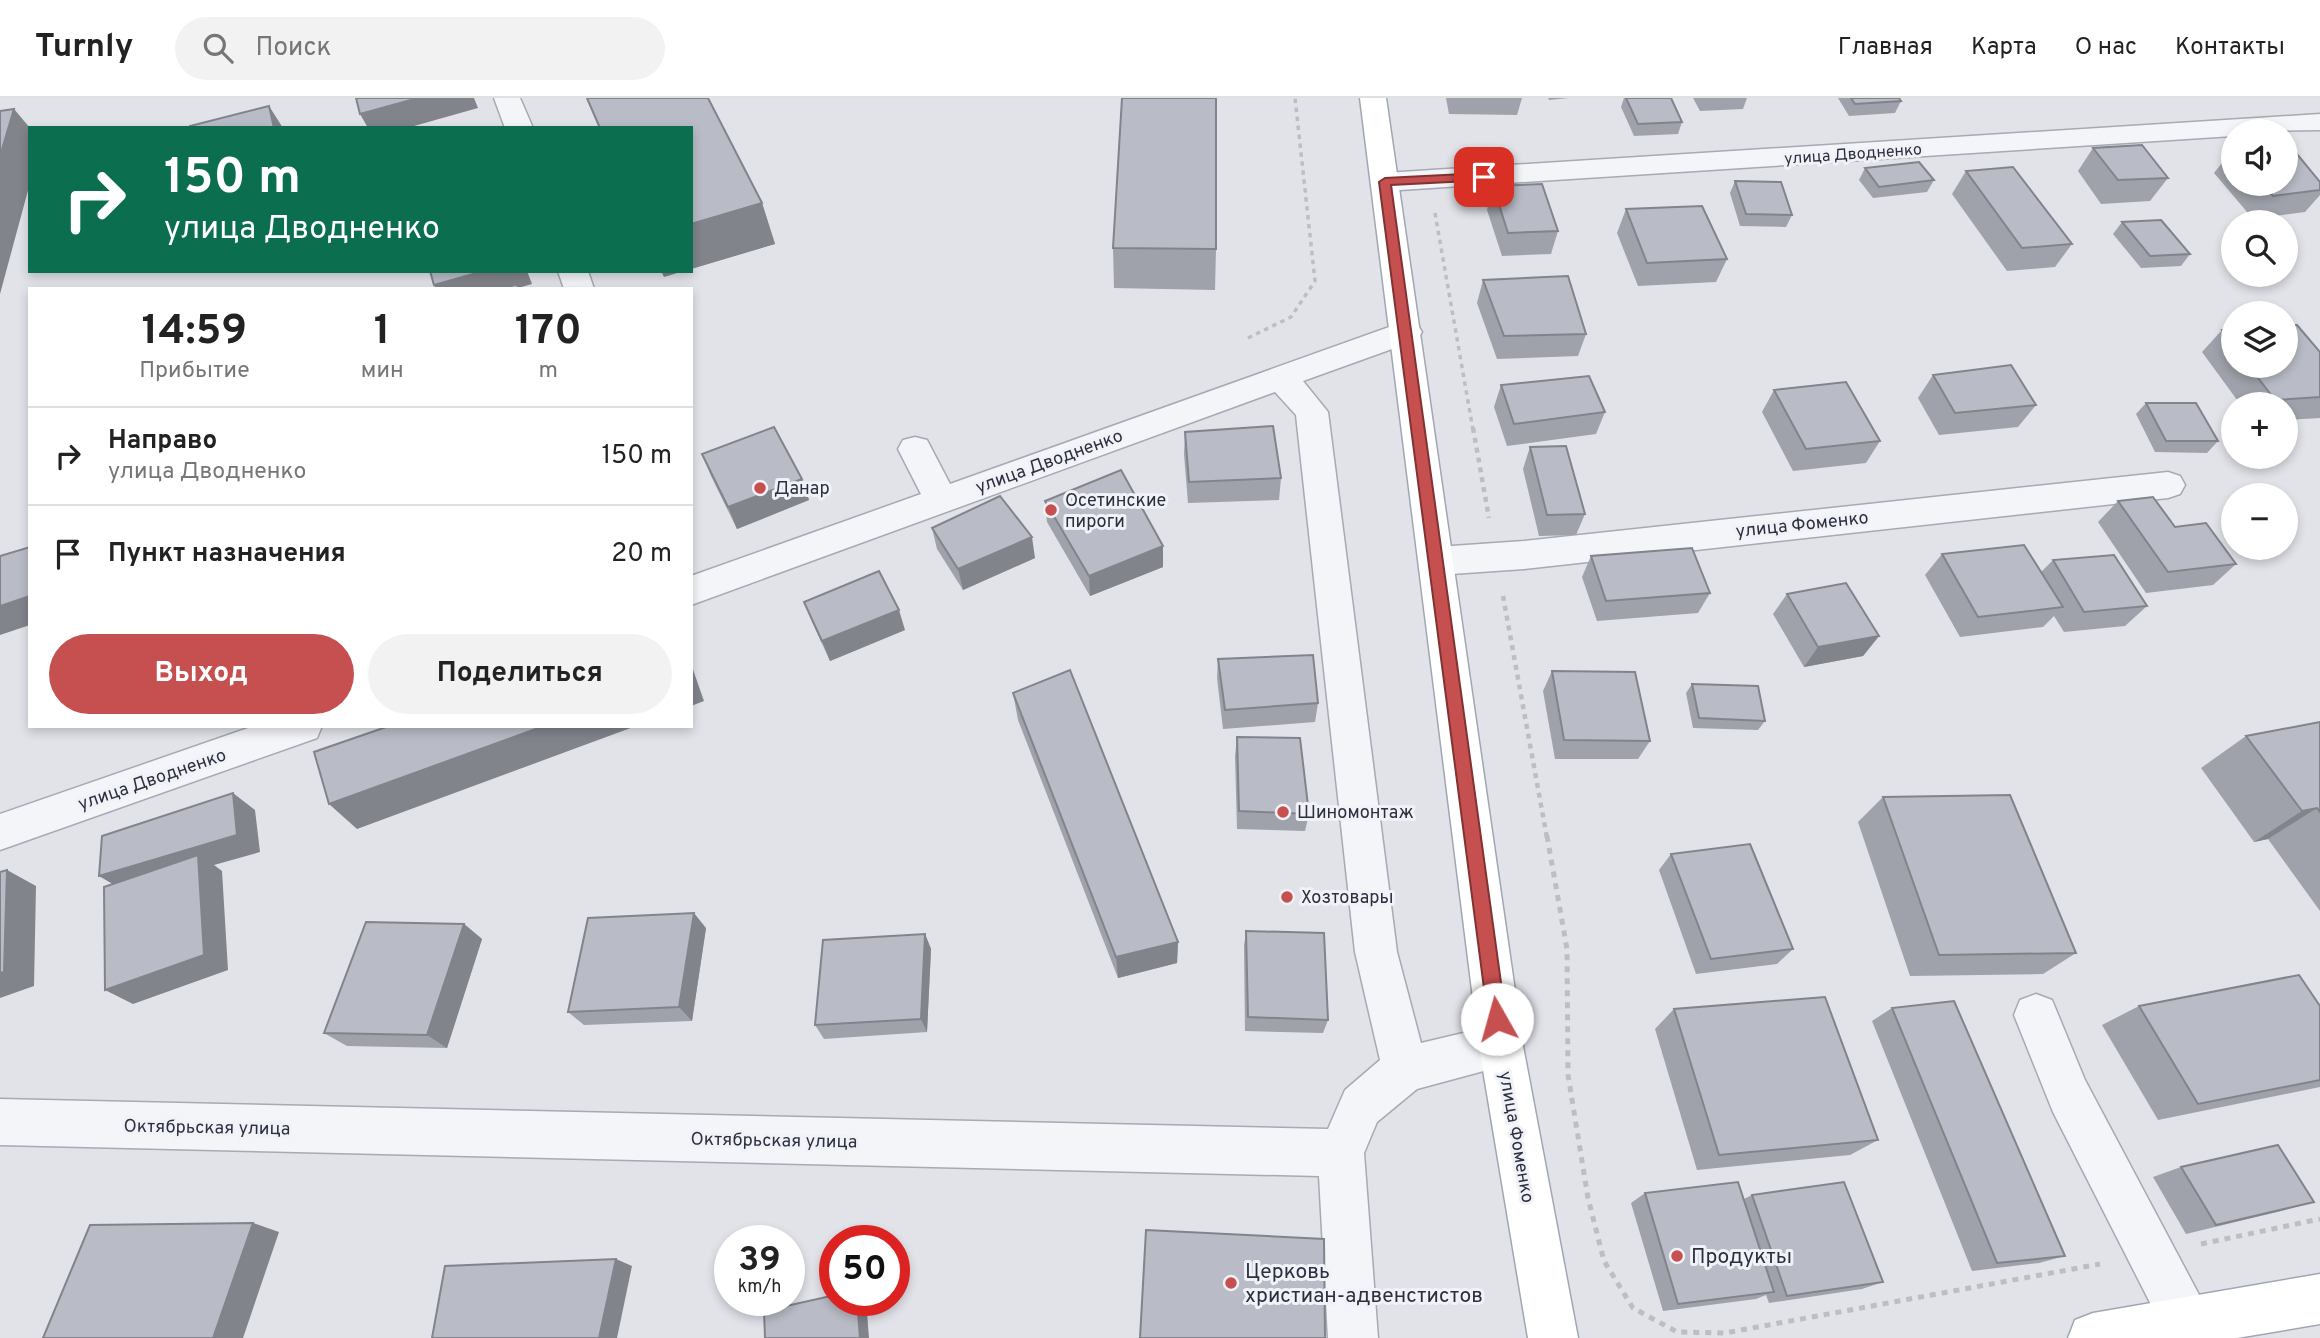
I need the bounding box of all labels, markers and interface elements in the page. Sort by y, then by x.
search box [175,17,665,80]
text: Turnly [35,27,133,69]
icon: search [199,29,237,67]
text: Поиск [255,32,331,65]
text: Главная [1838,33,1933,63]
text: Карта [1971,33,2037,63]
text: О нас [2075,33,2137,63]
text: Контакты [2175,33,2285,63]
map controls [2221,119,2298,560]
button: sound [2221,119,2298,196]
street label: улица Дводненко [1784,140,1923,170]
pin [1454,147,1514,207]
text: 150 m [164,149,301,211]
icon: right [49,154,140,245]
icon: arrive [1465,158,1503,196]
text: улица Дводненко [164,210,440,250]
button: search [2221,210,2298,287]
button: layers [2221,301,2298,378]
text: 14:59 [142,306,247,359]
text: 1 [374,306,391,359]
text: 170 [515,306,582,359]
text: Прибытие [139,357,250,386]
text: мин [361,357,404,386]
text: m [539,357,558,386]
button: + [2221,392,2298,469]
text: Направо [108,425,217,458]
street label: улица Дводненко [973,425,1126,500]
icon: right [49,437,87,475]
text: 150 m [601,440,672,473]
text: улица Дводненко [108,458,306,487]
place label: Данар [774,478,830,501]
marker: Данар [752,480,768,496]
button: − [2221,483,2298,560]
place label: Осетинские пироги [1065,490,1166,534]
marker: Осетинские пироги [1043,502,1059,518]
street label: улица Фоменко [1735,507,1870,544]
icon: arrive [49,535,87,573]
text: Пункт назначения [108,538,346,571]
text: 20 m [611,538,672,571]
button: Выход [49,634,354,714]
button: Поделиться [368,634,672,714]
street label: улица Дводненко [75,744,230,817]
place label: Шиномонтаж [1297,802,1414,825]
marker: Шиномонтаж [1275,804,1291,820]
place label: Хозтовары [1301,887,1393,910]
marker: Хозтовары [1279,889,1295,905]
position arrow [1460,982,1534,1056]
street label: улица Фоменко [1493,1070,1538,1205]
street label: Октябрьская улица [123,1116,291,1141]
street label: Октябрьская улица [690,1129,858,1154]
speed limit sign: 50 [819,1225,910,1316]
text: 39 [738,1239,781,1283]
place label: Продукты [1691,1244,1792,1271]
marker: Продукты [1669,1248,1685,1264]
place label: Церковь христиан-адвенстистов [1245,1259,1483,1310]
marker: Церковь христиан-адвенстистов [1223,1275,1239,1291]
text: km/h [738,1276,781,1299]

